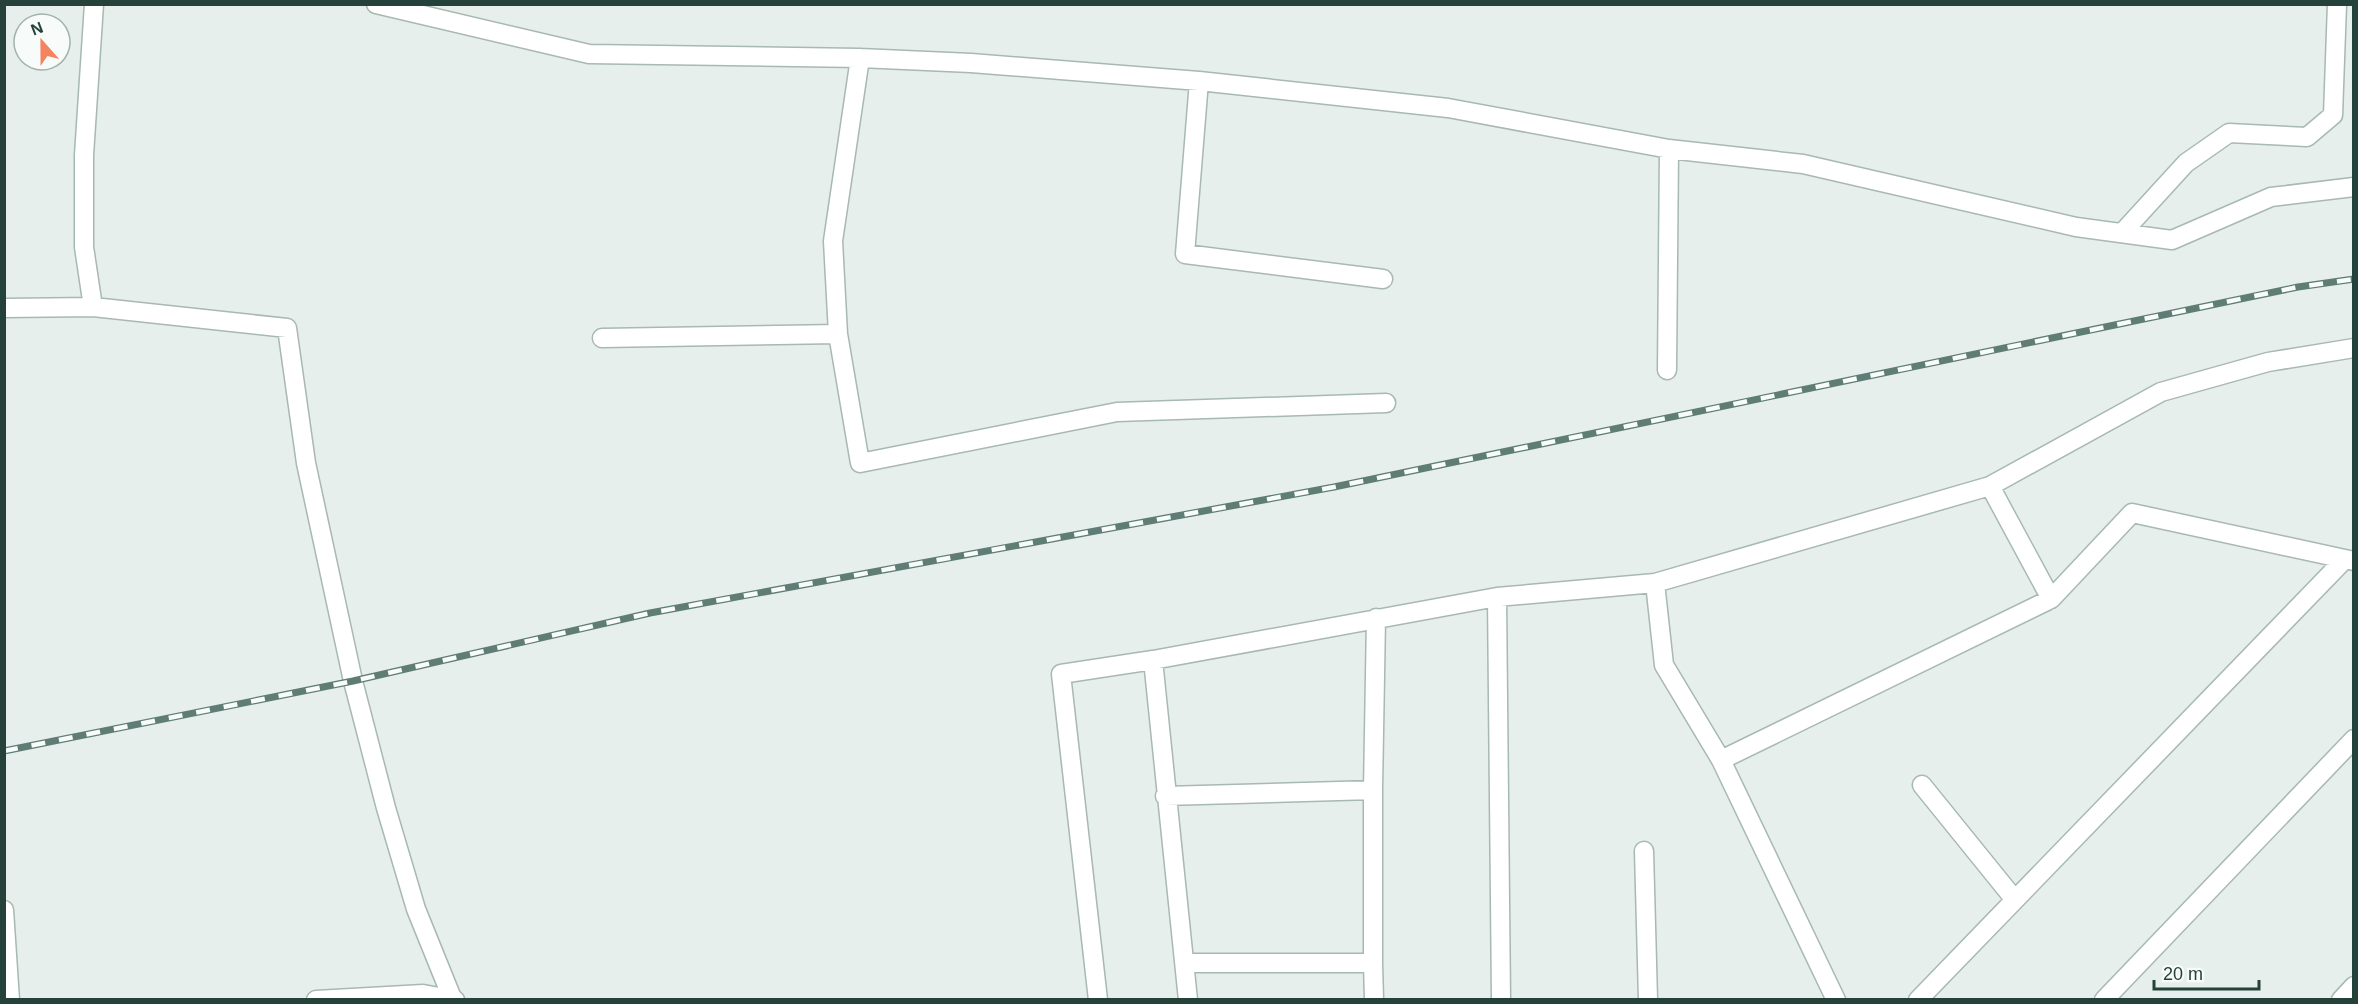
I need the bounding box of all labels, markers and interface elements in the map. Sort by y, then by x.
north arrow [12,12,72,72]
text: N [28,18,45,38]
scale bar [2154,953,2259,991]
text: 20 m [2163,964,2203,984]

